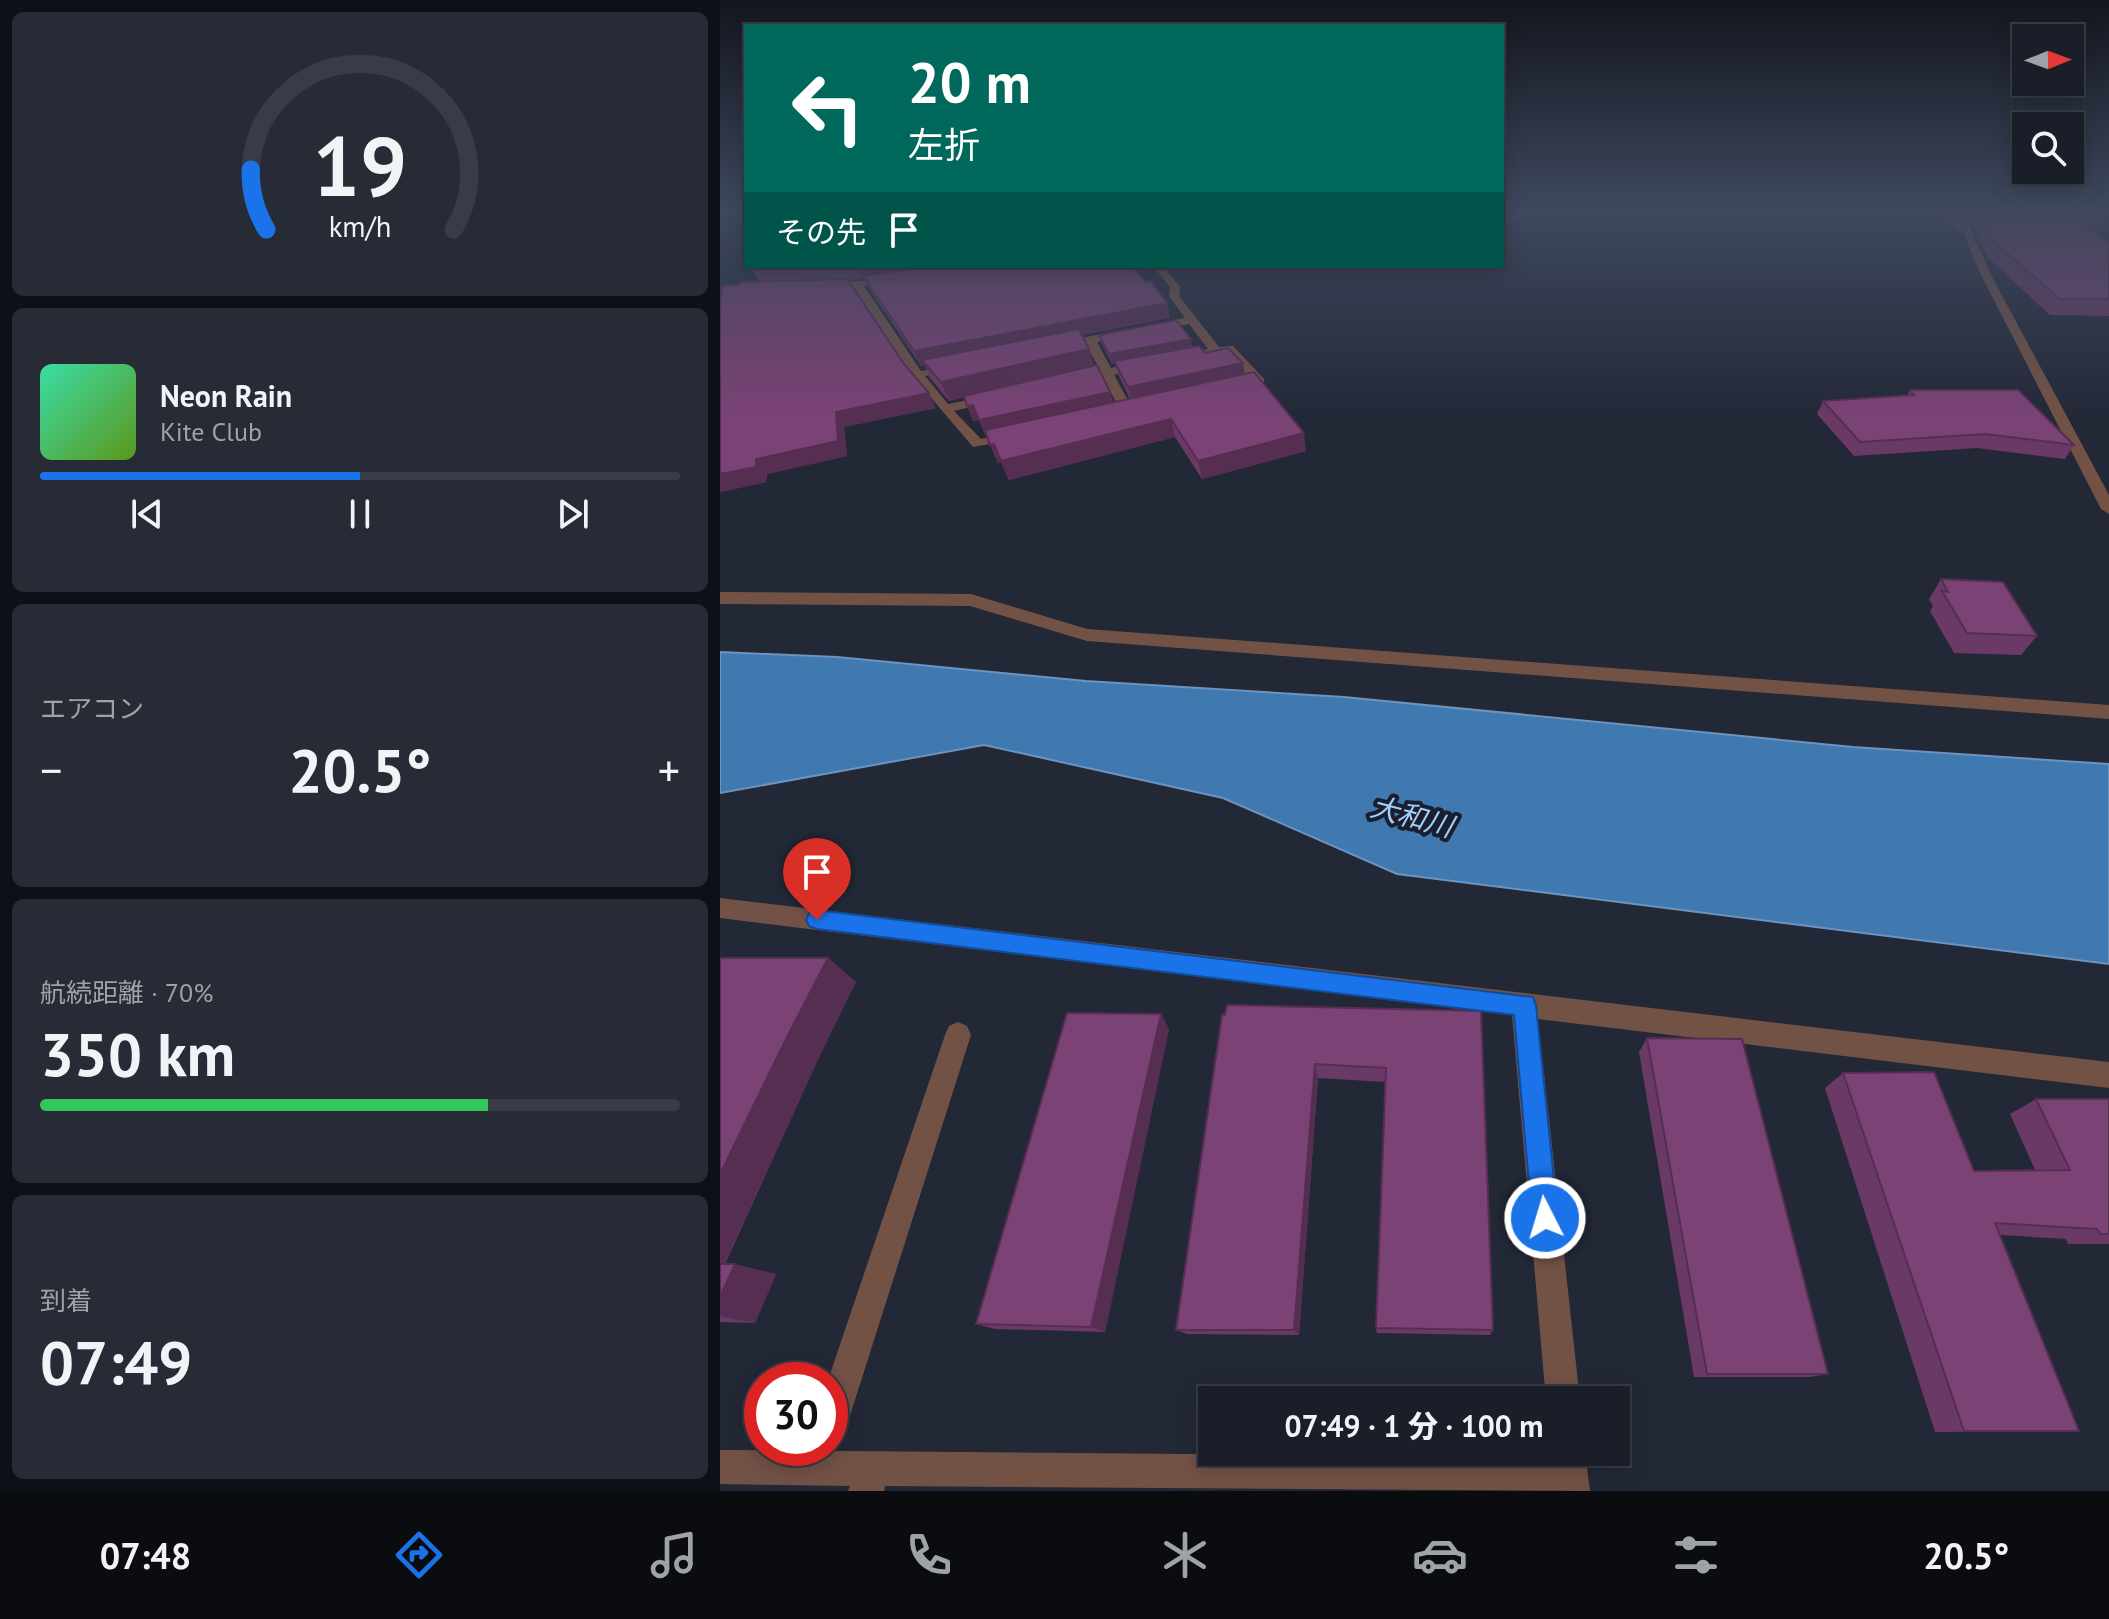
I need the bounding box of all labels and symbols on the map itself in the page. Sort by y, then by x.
north arrow [2012,24,2084,96]
water label: 大和川 [1367,787,1460,846]
pin [783,838,851,920]
position arrow [1503,1176,1587,1260]
speed limit sign: 30 [744,1362,848,1466]

